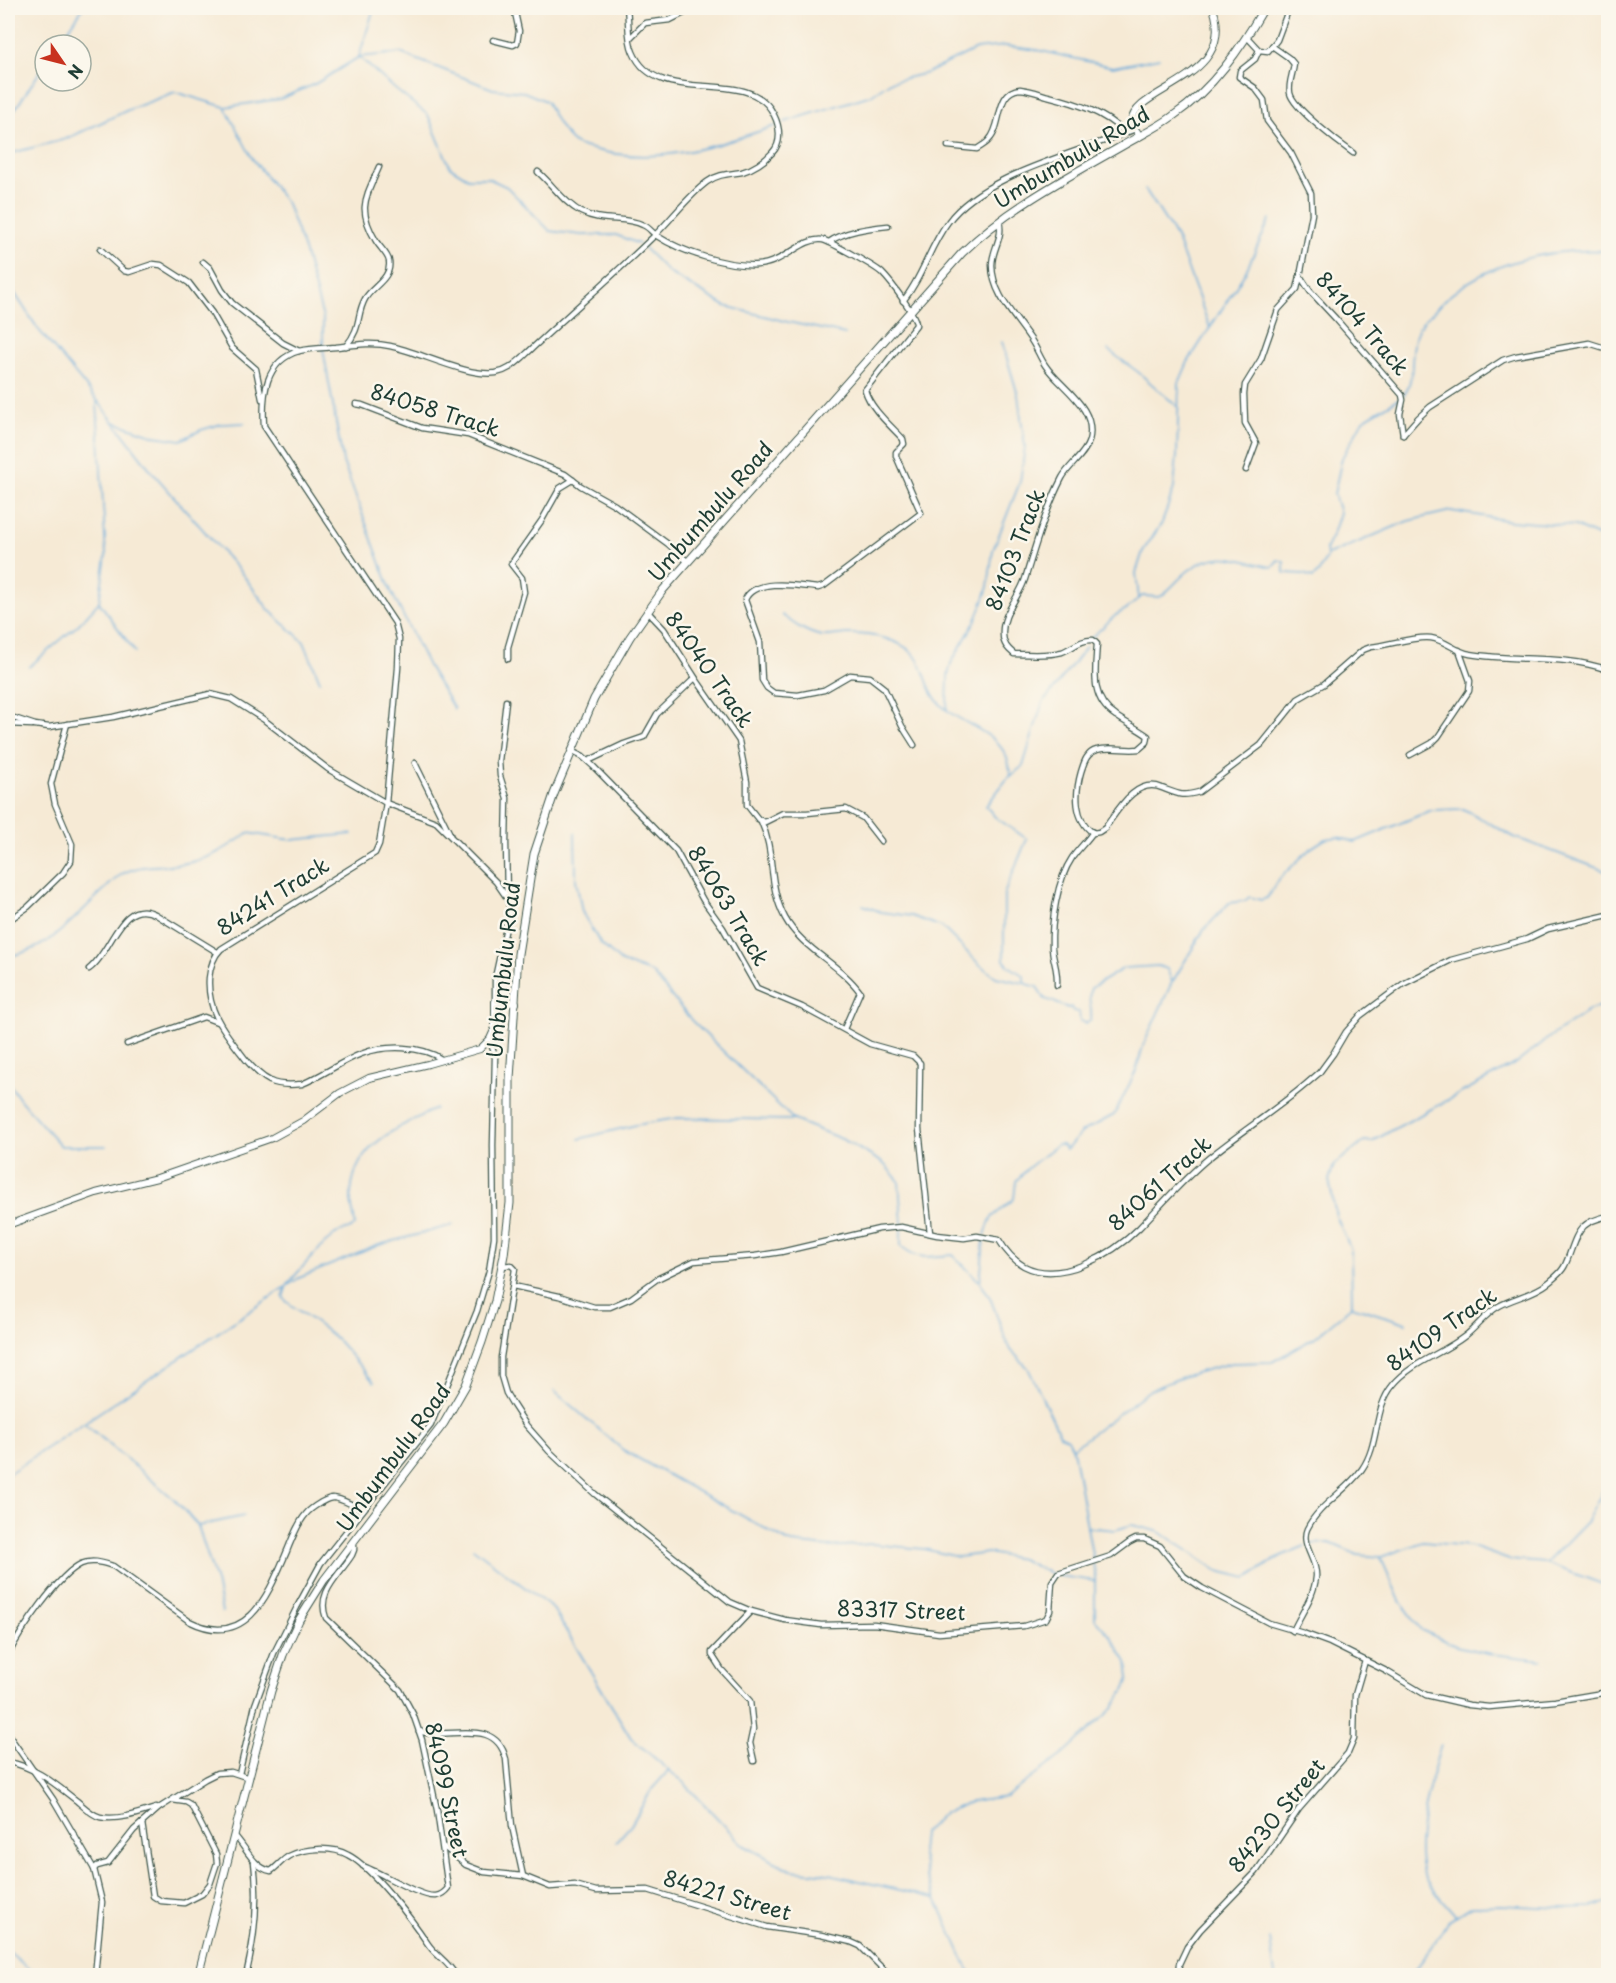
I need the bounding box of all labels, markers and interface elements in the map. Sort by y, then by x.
north arrow [33,33,93,93]
text: N [63,60,90,84]
street label: Umbumbulu Road [987,97,1155,216]
street label: 84104 Track [1309,264,1418,382]
street label: 84058 Track [367,374,505,444]
street label: Umbumbulu Road [639,433,780,588]
street label: 84103 Track [976,483,1052,615]
street label: 84040 Track [659,604,763,734]
street label: 84063 Track [681,839,778,972]
street label: 84241 Track [209,848,335,943]
street label: Umbumbulu Road [477,880,527,1059]
street label: 84061 Track [1100,1127,1218,1238]
street label: 84109 Track [1379,1278,1503,1378]
street label: Umbumbulu Road [327,1376,457,1538]
street label: 83317 Street [836,1591,966,1627]
street label: 84099 Street [418,1719,478,1860]
street label: 84230 Street [1219,1751,1332,1879]
street label: 84221 Street [660,1861,795,1928]

